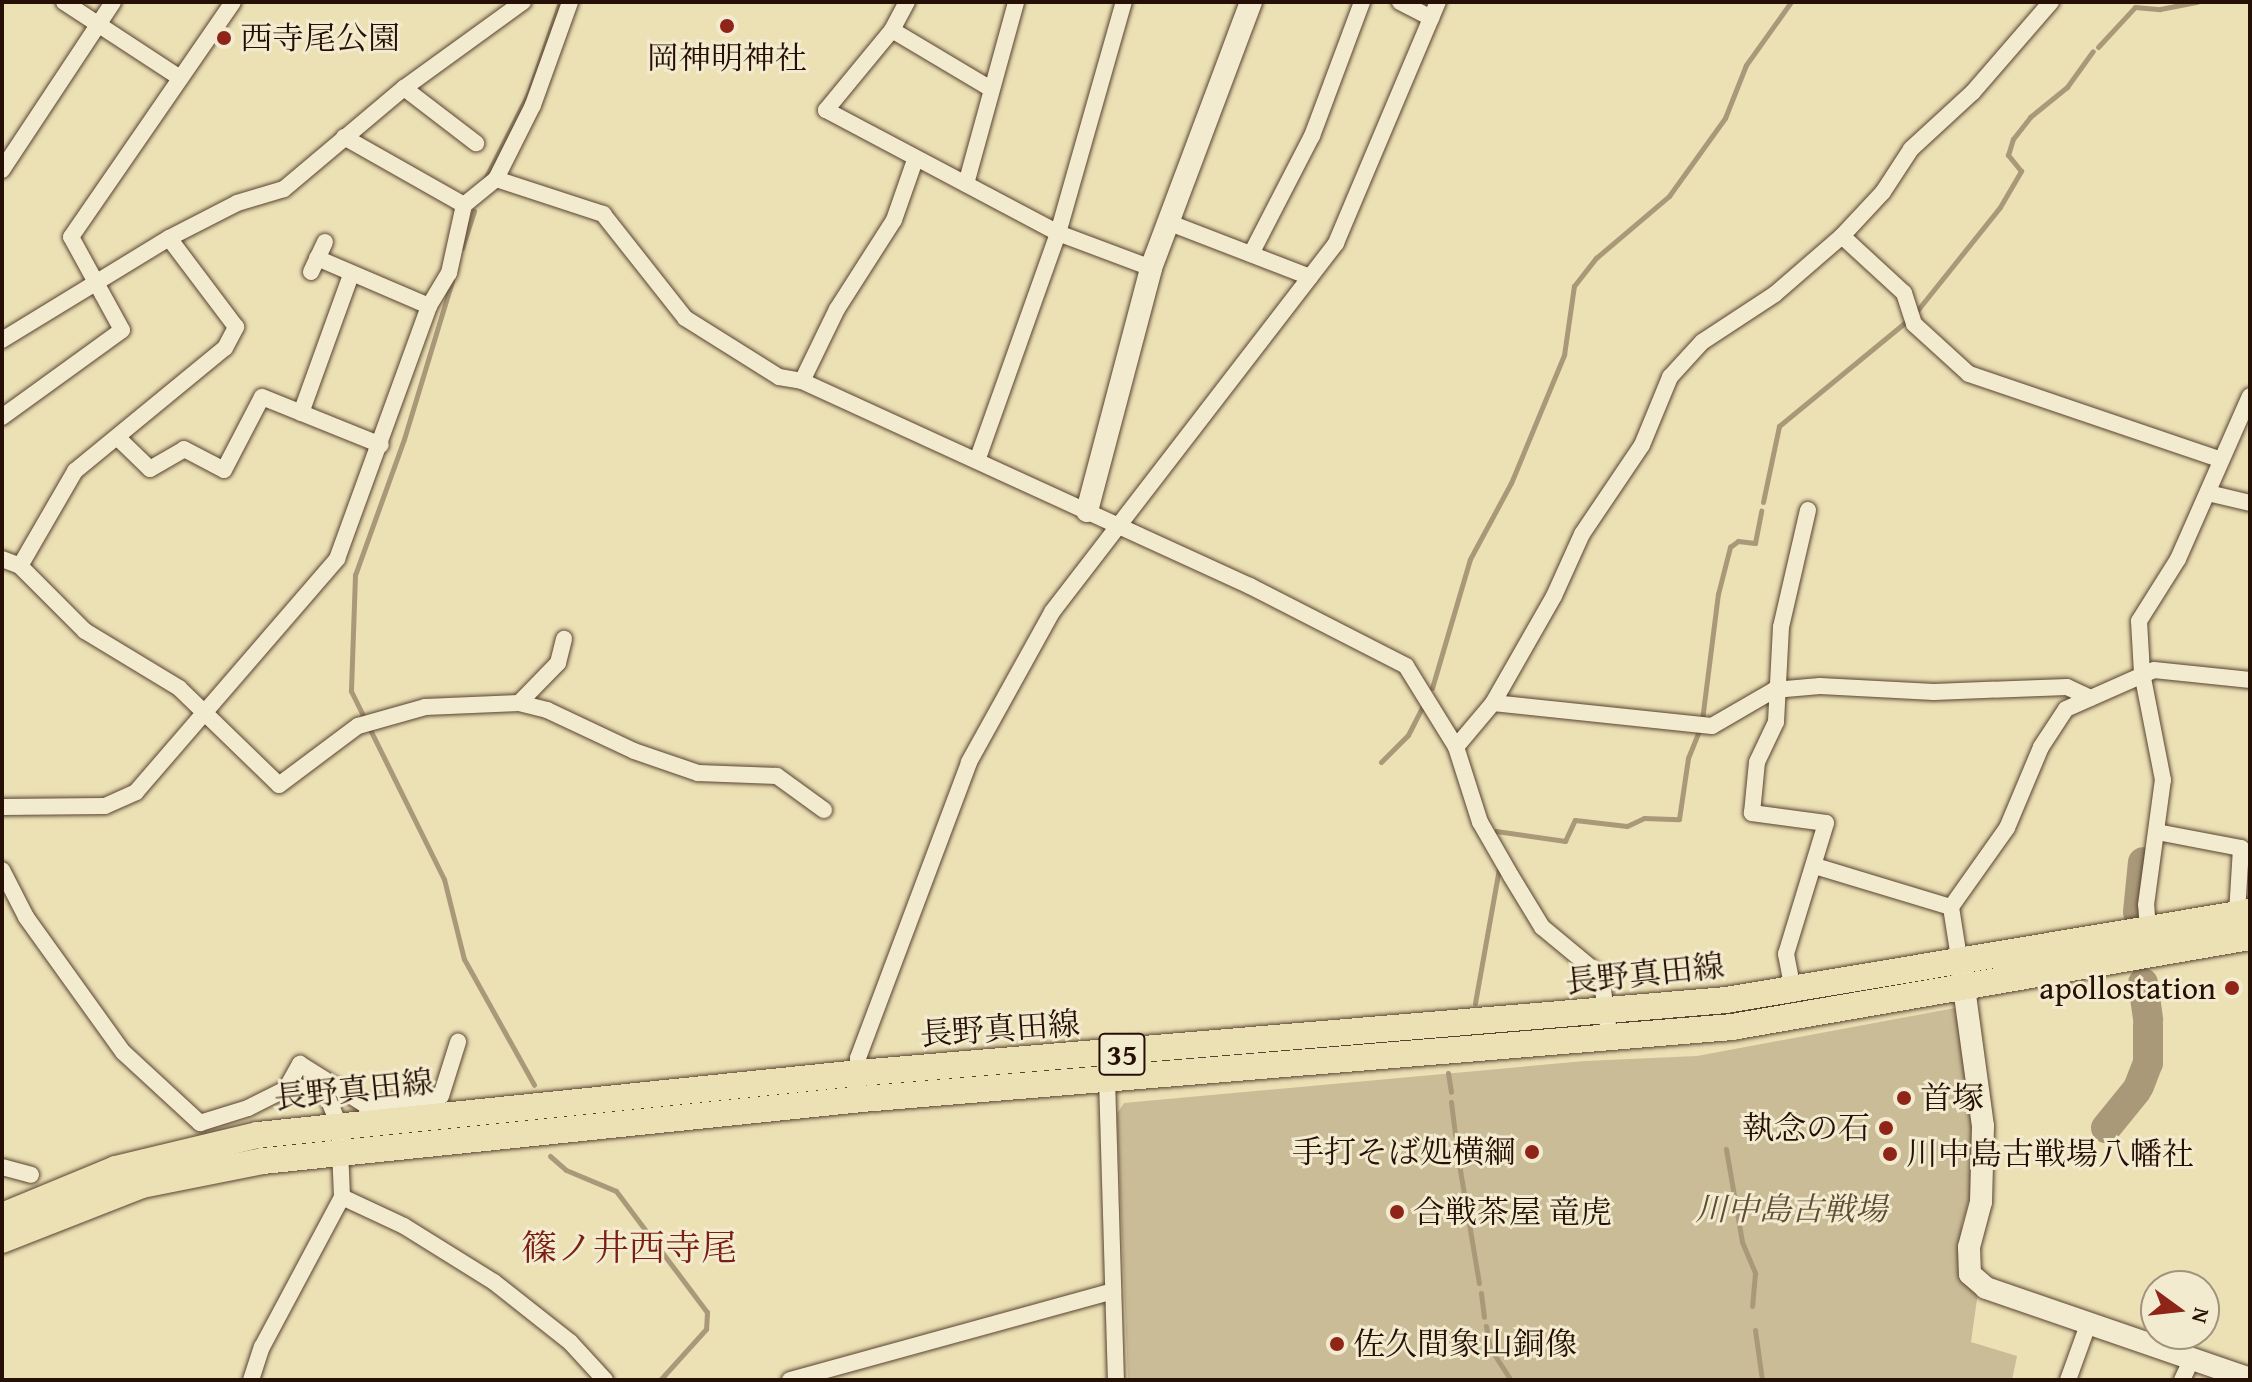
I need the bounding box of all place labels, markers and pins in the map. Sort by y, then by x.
marker: 岡神明神社 [718,17,736,35]
place label: 西寺尾公園 [240,19,400,57]
marker: 西寺尾公園 [215,29,233,47]
place label: 岡神明神社 [647,39,807,77]
place label: apollostation [2039,969,2216,1007]
marker: apollostation [2223,979,2241,997]
place label: 首塚 [1920,1079,1984,1117]
marker: 首塚 [1895,1089,1913,1107]
place label: 執念の石 [1742,1109,1870,1147]
marker: 執念の石 [1877,1119,1895,1137]
place label: 手打そば処横綱 [1292,1133,1516,1171]
place label: 川中島古戦場八幡社 [1906,1135,2194,1173]
marker: 手打そば処横綱 [1523,1143,1541,1161]
marker: 川中島古戦場八幡社 [1881,1145,1899,1163]
place label: 合戦茶屋 竜虎 [1413,1193,1612,1231]
marker: 合戦茶屋 竜虎 [1388,1203,1406,1221]
place label: 佐久間象山銅像 [1353,1325,1577,1363]
marker: 佐久間象山銅像 [1328,1335,1346,1353]

